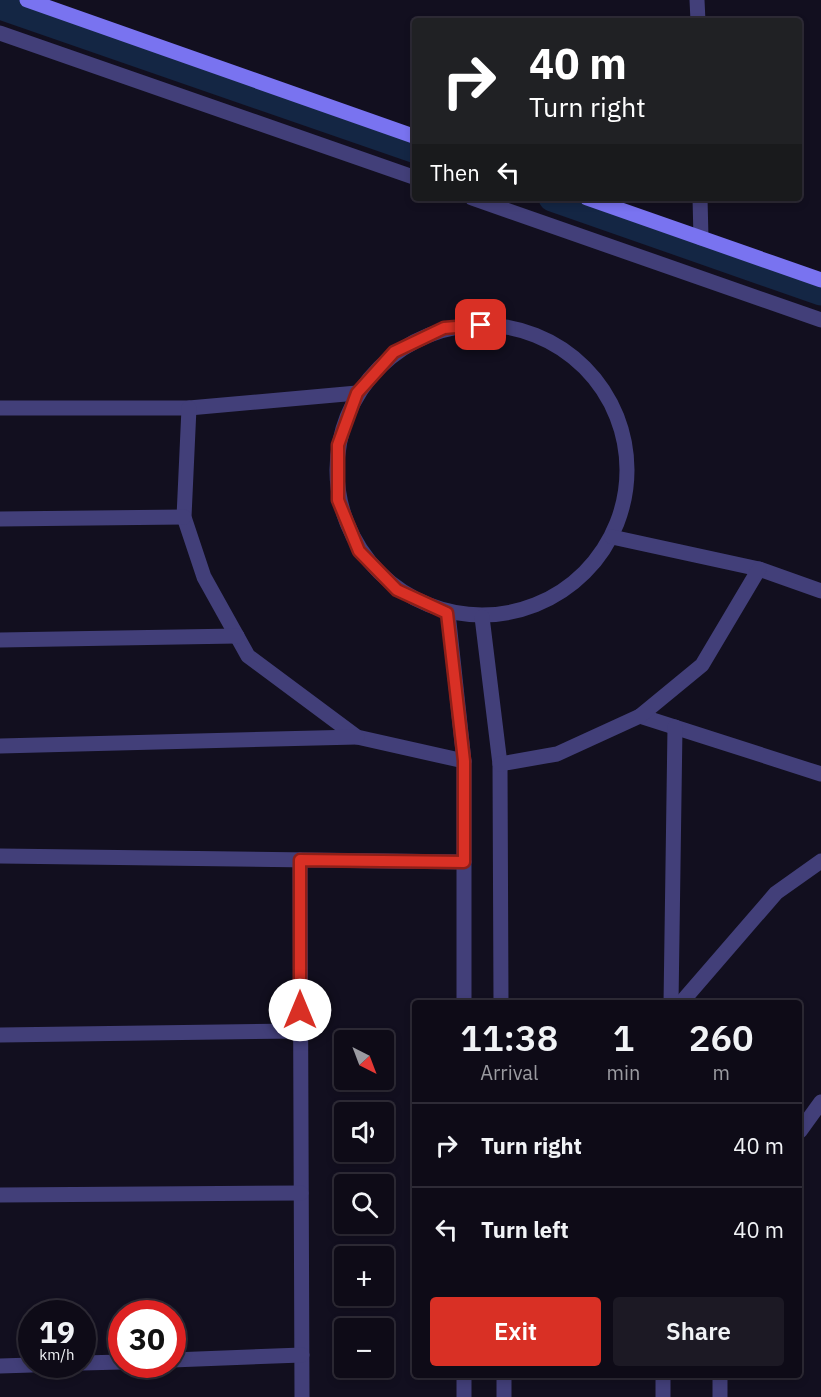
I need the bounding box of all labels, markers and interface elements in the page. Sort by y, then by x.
text: 40 m [529,36,627,91]
icon: right [430,42,508,120]
text: Turn right [529,89,646,124]
icon: left [492,156,525,189]
text: Then [430,158,480,187]
pin [455,299,506,350]
icon: arrive [464,308,497,341]
position arrow [268,978,332,1042]
text: 11:38 [460,1014,558,1061]
text: 1 [613,1014,634,1061]
text: 260 [689,1014,754,1061]
north arrow [334,1030,394,1090]
map controls [334,1030,394,1378]
text: Arrival [480,1059,538,1086]
text: min [607,1059,640,1086]
text: m [712,1059,730,1086]
button: sound [334,1102,394,1162]
icon: right [430,1129,463,1162]
text: Turn right [481,1131,582,1160]
text: 40 m [733,1131,784,1160]
button: search [334,1174,394,1234]
icon: left [430,1213,463,1246]
text: Turn left [481,1215,569,1244]
text: 40 m [733,1215,784,1244]
button: + [334,1246,394,1306]
button: Exit [430,1297,601,1366]
button: Share [613,1297,784,1366]
speed limit sign: 30 [108,1300,186,1378]
text: 19 [39,1312,75,1351]
button: − [334,1318,394,1378]
text: km/h [39,1345,75,1364]

